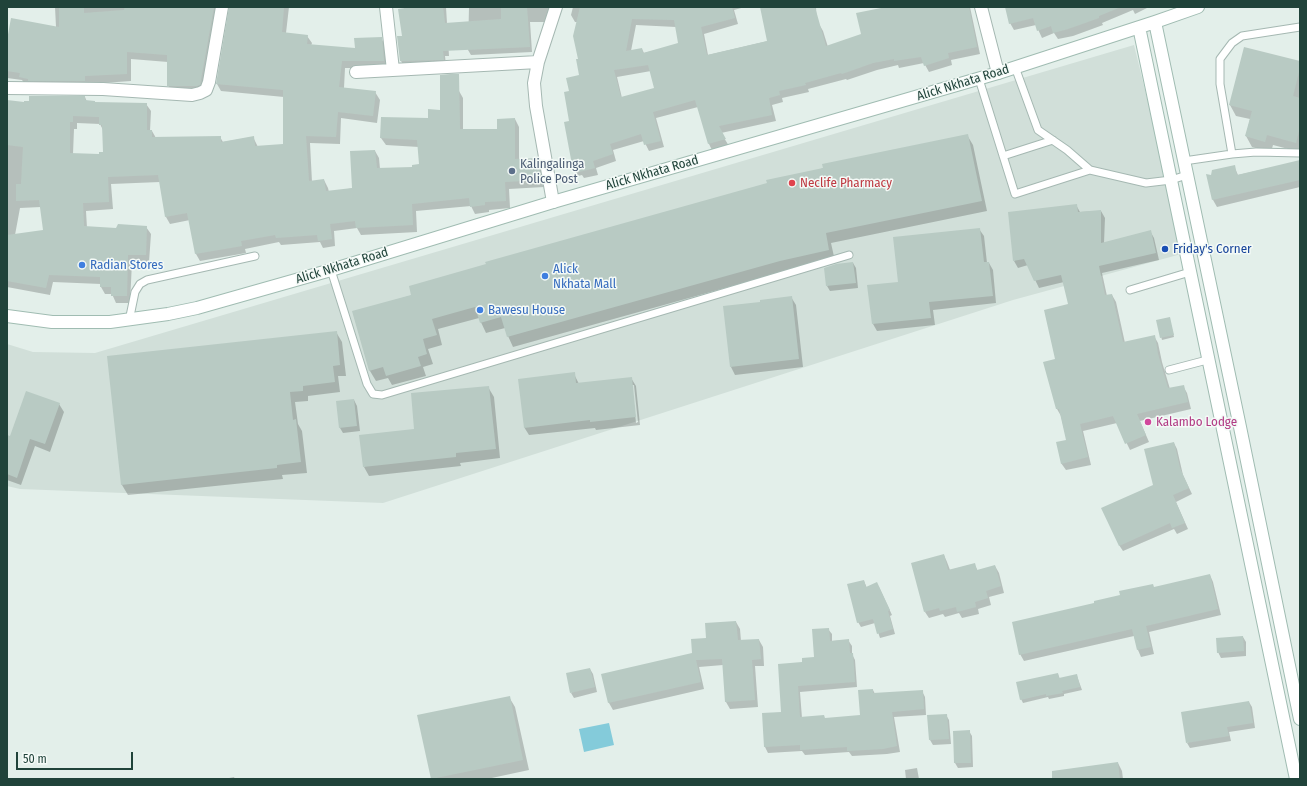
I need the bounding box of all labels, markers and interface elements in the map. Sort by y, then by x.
street label: Alick Nkhata Road [915,62,1011,104]
street label: Alick Nkhata Road [604,152,700,194]
place label: Kalingalinga Police Post [520,156,584,187]
marker: Kalingalinga Police Post [507,166,517,176]
place label: Neclife Pharmacy [800,175,892,191]
marker: Neclife Pharmacy [787,178,797,188]
place label: Friday's Corner [1173,241,1252,257]
marker: Friday's Corner [1160,244,1170,254]
street label: Alick Nkhata Road [294,245,390,287]
place label: Radian Stores [90,257,163,273]
marker: Radian Stores [77,260,87,270]
place label: Alick Nkhata Mall [553,261,616,292]
marker: Alick Nkhata Mall [540,271,550,281]
place label: Bawesu House [488,302,565,318]
marker: Bawesu House [475,305,485,315]
place label: Kalambo Lodge [1156,414,1237,430]
marker: Kalambo Lodge [1143,417,1153,427]
scale bar [18,744,135,770]
text: 50 m [23,752,47,766]

